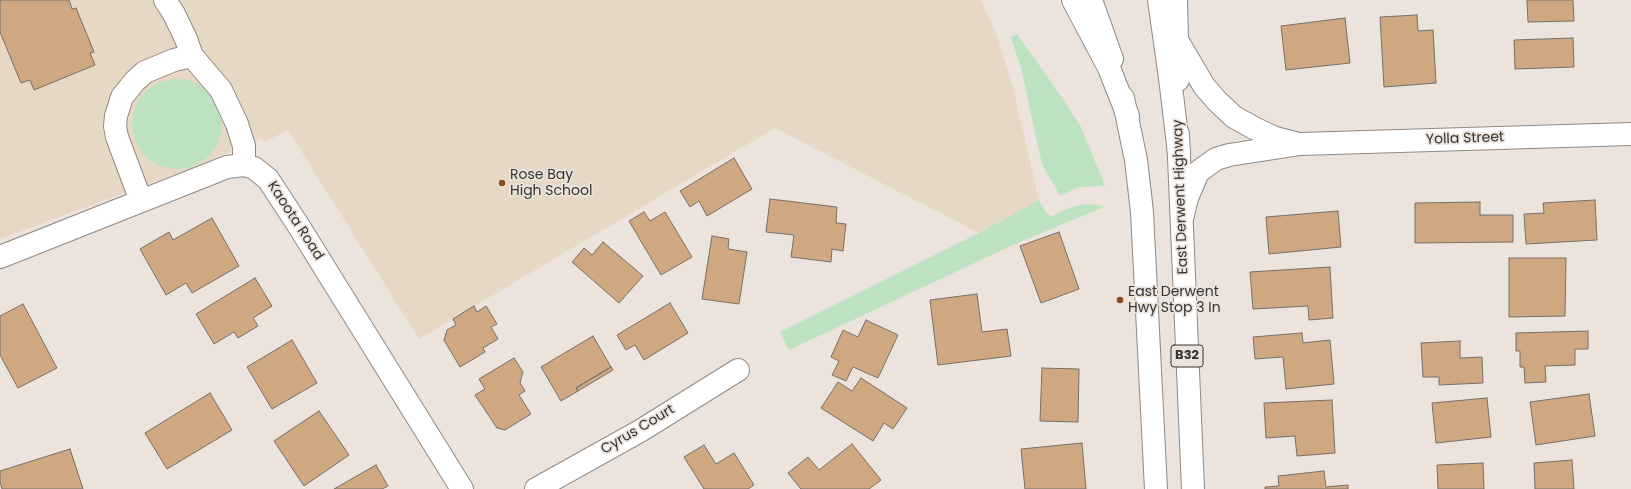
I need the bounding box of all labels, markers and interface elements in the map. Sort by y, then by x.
street label: East Derwent Highway [1170,119,1192,275]
street label: Yolla Street [1426,129,1504,149]
place label: Rose Bay High School [510,167,592,200]
street label: Kaoota Road [263,178,327,264]
marker: Rose Bay High School [497,178,507,188]
place label: East Derwent Hwy Stop 3 In [1128,284,1221,316]
marker: East Derwent Hwy Stop 3 In [1115,295,1125,305]
road number: B32 [1171,345,1203,367]
street label: Cyrus Court [598,401,678,459]

